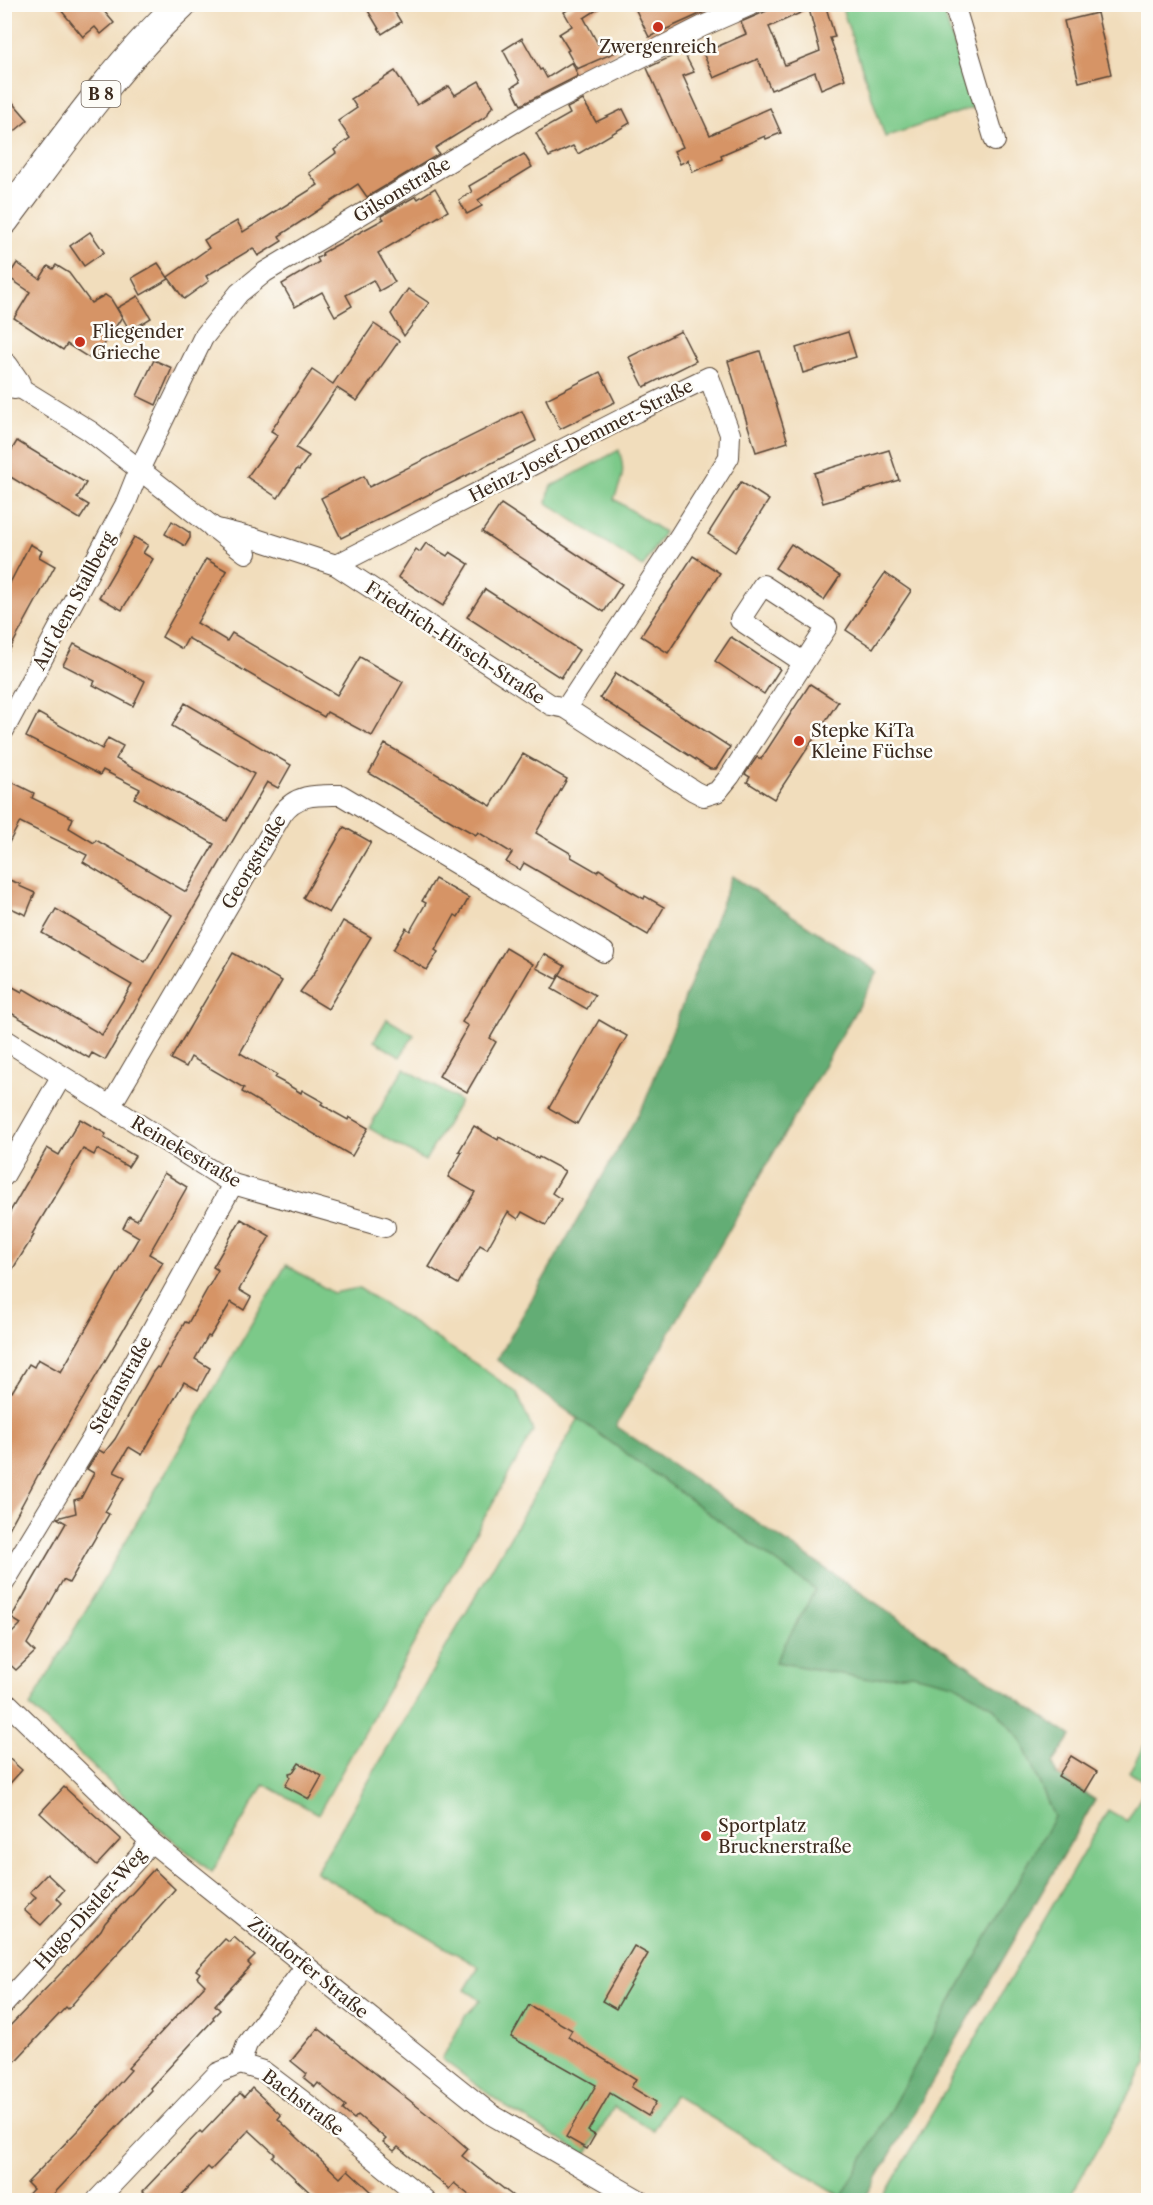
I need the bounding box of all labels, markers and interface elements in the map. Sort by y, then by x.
marker: Zwergenreich [651,20,665,34]
place label: Zwergenreich [599,36,717,58]
road number: B 8 [82,81,120,107]
street label: Gilsonstraße [350,152,454,228]
place label: Fliegender Grieche [92,321,184,364]
marker: Fliegender Grieche [73,335,87,349]
street label: Heinz-Josef-Demmer-Straße [465,375,697,507]
street label: Auf dem Stallberg [28,528,120,675]
street label: Friedrich-Hirsch-Straße [361,577,549,709]
place label: Stepke KiTa Kleine Füchse [811,720,933,763]
marker: Stepke KiTa Kleine Füchse [792,734,806,748]
street label: Georgstraße [217,811,291,913]
street label: Reinekestraße [127,1112,245,1192]
street label: Stefanstraße [85,1332,157,1438]
place label: Sportplatz Brucknerstraße [718,1815,852,1858]
marker: Sportplatz Brucknerstraße [699,1829,713,1843]
street label: Hugo-Distler-Weg [30,1843,151,1974]
street label: Zündorfer Straße [243,1913,373,2023]
street label: Bachstraße [258,2065,348,2141]

